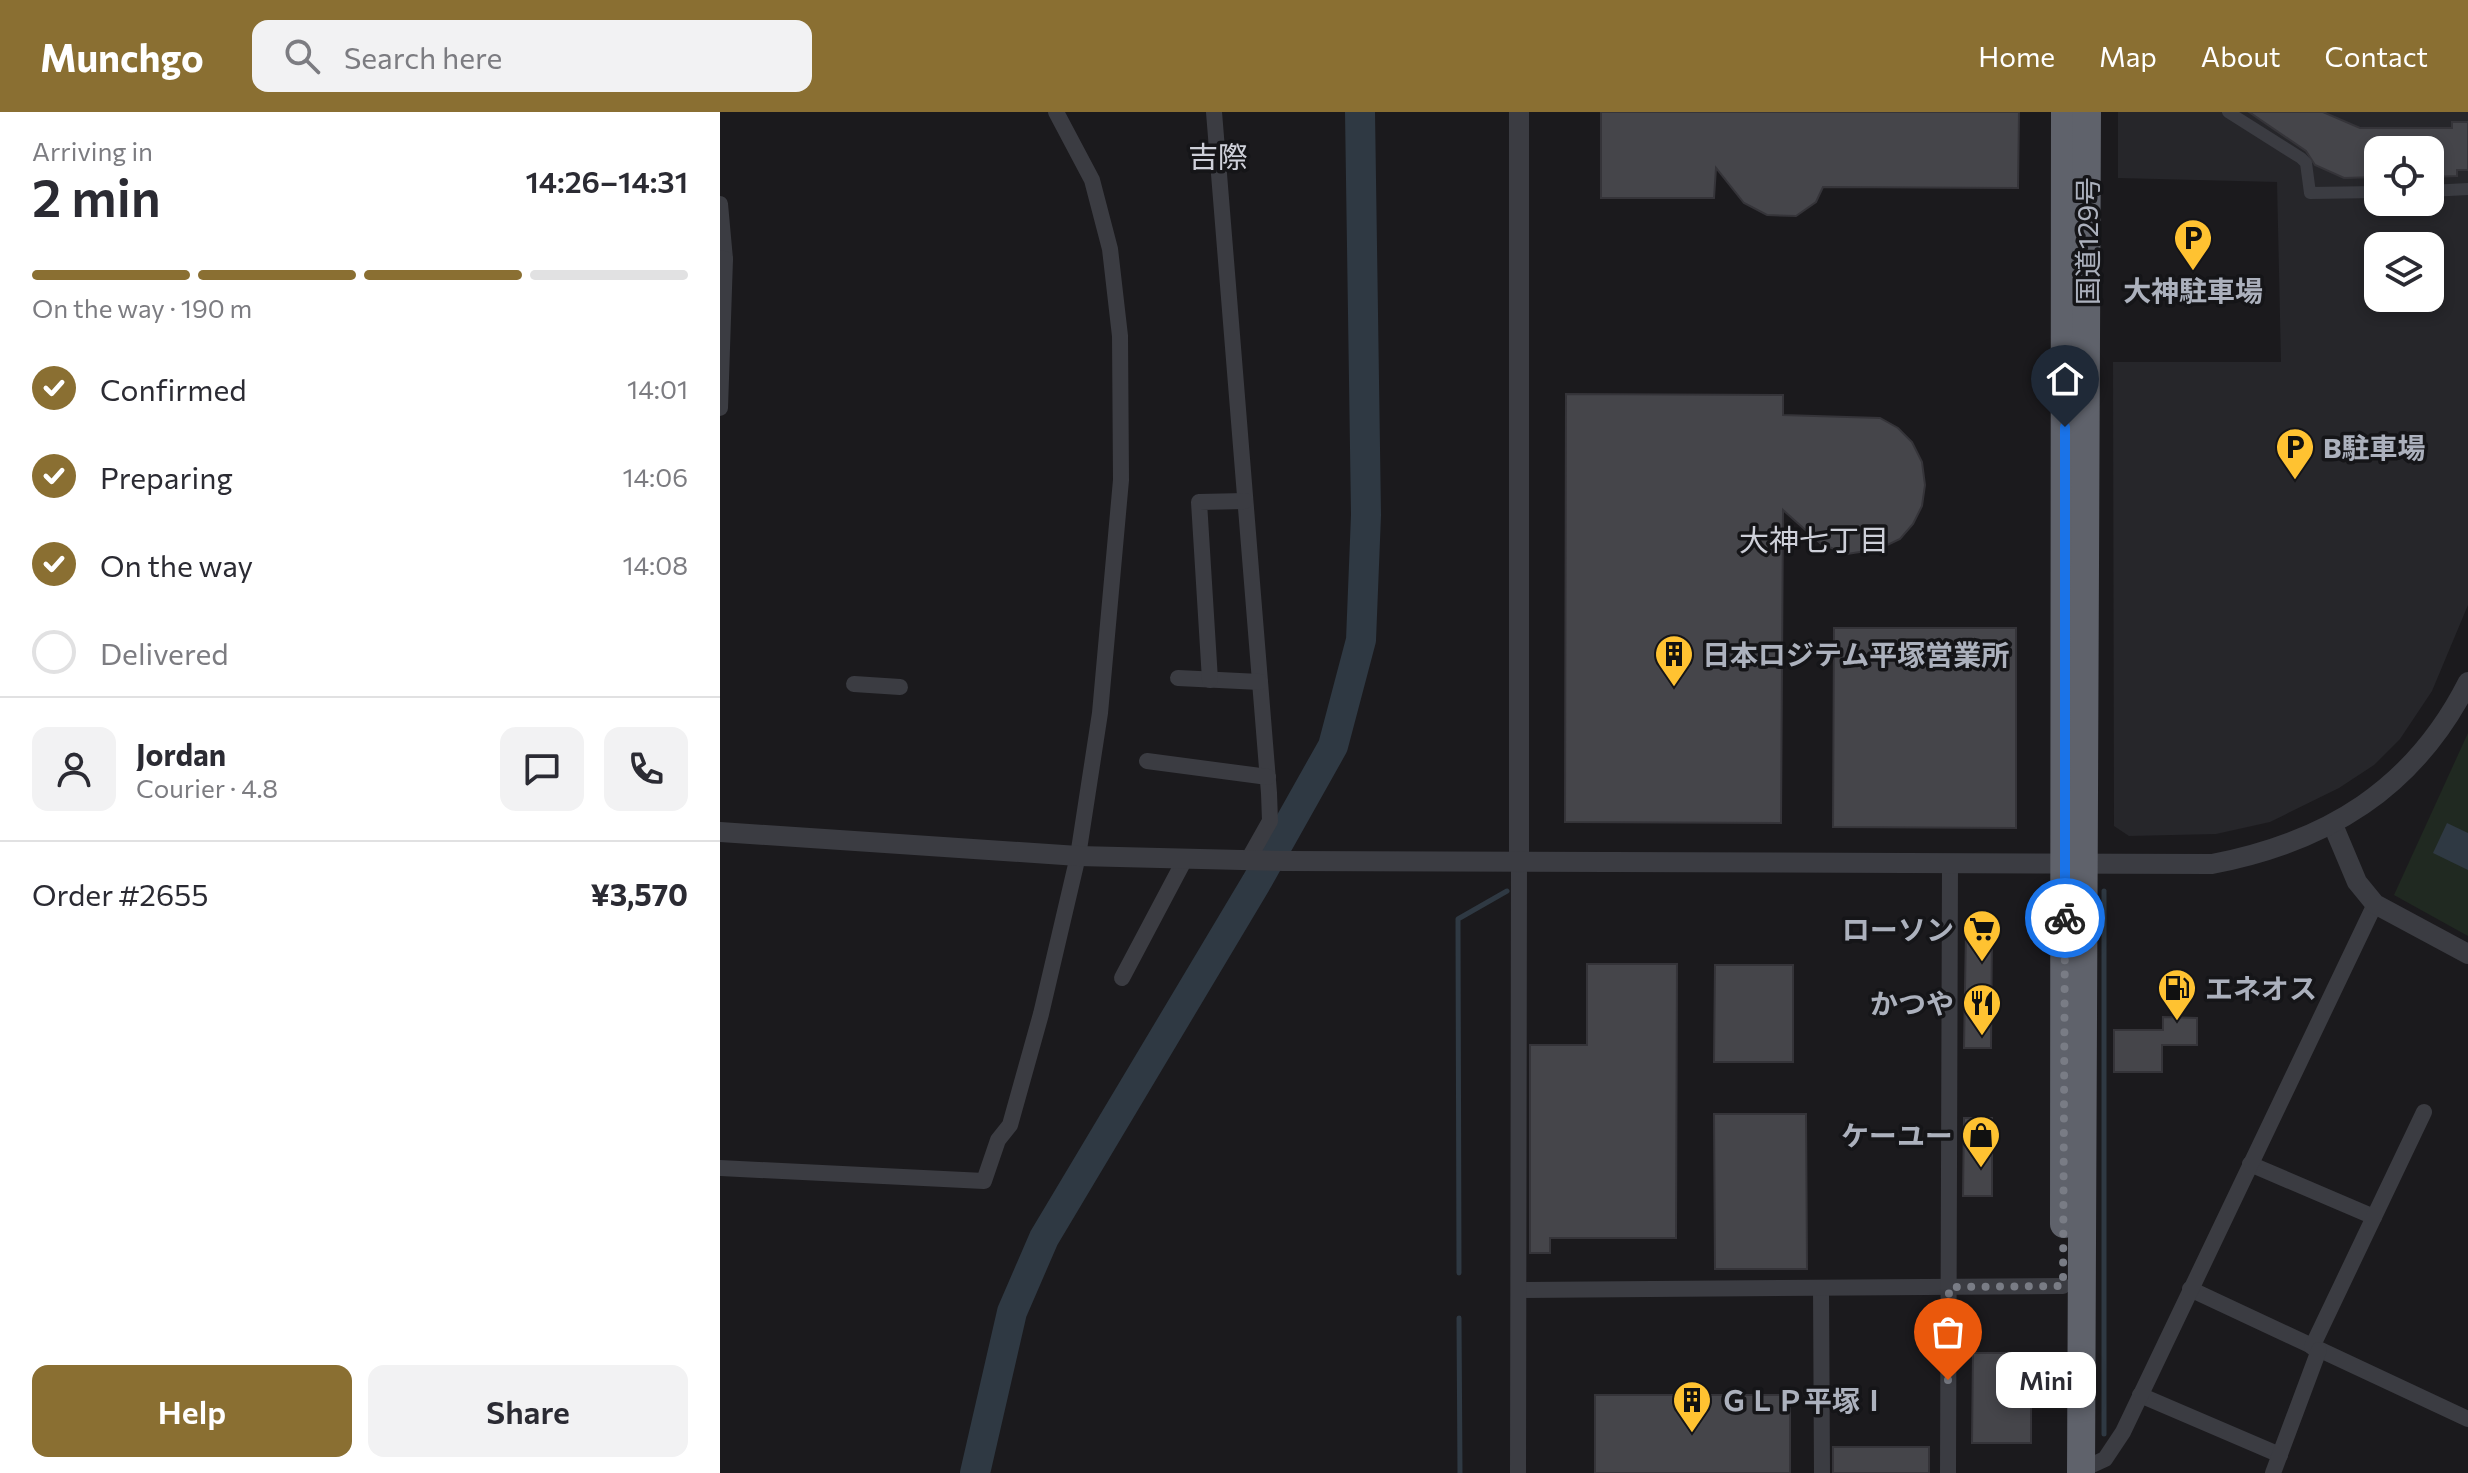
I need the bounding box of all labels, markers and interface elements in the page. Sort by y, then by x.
search box [252,20,812,92]
text: Munchgo [40,33,204,80]
icon: search [280,34,324,78]
text: Search here [344,38,502,75]
text: Home [1978,39,2055,73]
text: Map [2099,39,2157,73]
text: About [2201,39,2281,73]
text: Contact [2325,39,2428,73]
text: Arriving in [32,135,153,166]
map controls [2364,136,2444,312]
button: locate [2364,136,2444,216]
district label: 吉際 [1188,137,1248,174]
text: 14:26–14:31 [525,162,688,199]
text: 2 min [32,164,161,228]
street label: 国道129号 [2070,177,2104,305]
parking icon: 大神駐車場 [2172,217,2214,272]
button: layers [2364,232,2444,312]
place label: 大神駐車場 [2123,273,2263,307]
text: On the way · 190 m [32,292,252,323]
pin [2031,345,2099,427]
icon: home [2043,357,2087,401]
icon: check [32,366,76,410]
text: Confirmed [100,370,247,407]
text: 14:01 [627,373,688,404]
parking icon: B駐車場 [2274,426,2316,481]
place label: B駐車場 [2323,430,2426,464]
icon: check [32,454,76,498]
text: Preparing [100,458,233,495]
text: 14:06 [622,461,688,492]
district label: 大神七丁目 [1739,520,1889,557]
icon: check [32,542,76,586]
text: On the way [100,546,253,583]
text: 14:08 [622,549,688,580]
building icon: 日本ロジテム平塚営業所 [1653,633,1695,688]
text: Delivered [100,634,229,671]
place label: 日本ロジテム平塚営業所 [1702,637,2009,671]
button: person [32,727,116,811]
button: chat [500,727,584,811]
button: phone [604,727,688,811]
text: Jordan [136,735,226,772]
text: Courier · 4.8 [136,772,278,803]
text: Order #2655 [32,875,209,912]
text: ¥3,570 [590,875,688,912]
courier [2025,878,2105,958]
icon: bike [2043,896,2087,940]
supermarket icon: ローソン [1961,908,2003,963]
place label: ローソン [1842,912,1954,946]
fuel station icon: エネオス [2156,967,2198,1022]
place label: エネオス [2205,971,2317,1005]
restaurant icon: かつや [1961,982,2003,1037]
place label: かつや [1870,986,1954,1020]
shop icon: ケーユー [1960,1114,2002,1169]
place label: ケーユー [1841,1118,1953,1152]
pin [1914,1298,1982,1380]
icon: bag [1926,1310,1970,1354]
callout: Mini [1996,1352,2096,1408]
text: Mini [2019,1364,2073,1395]
button: Help [32,1365,352,1457]
button: Share [368,1365,688,1457]
building icon: ＧＬＰ平塚Ⅰ [1671,1379,1713,1434]
place label: ＧＬＰ平塚Ⅰ [1720,1383,1888,1417]

